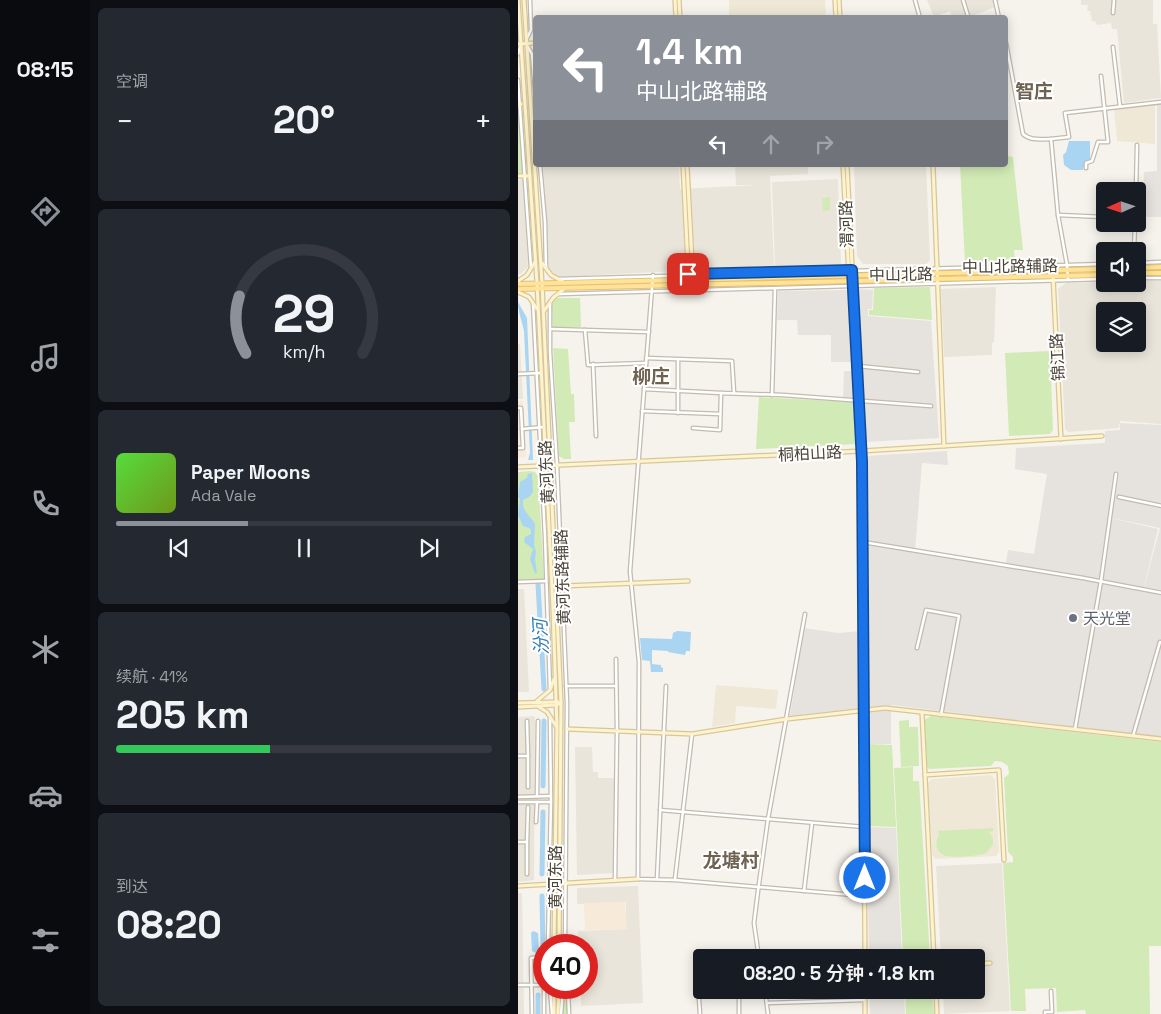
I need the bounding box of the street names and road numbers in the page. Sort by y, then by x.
street label: 渭河路 [835,200,858,248]
street label: 中山北路辅路 [962,255,1058,278]
street label: 中山北路 [869,263,933,286]
street label: 锦江路 [1046,332,1069,381]
street label: 黄河东路 [534,439,559,504]
street label: 桐柏山路 [778,441,843,466]
street label: 黄河东路辅路 [550,529,575,625]
street label: 黄河东路 [545,845,566,909]

